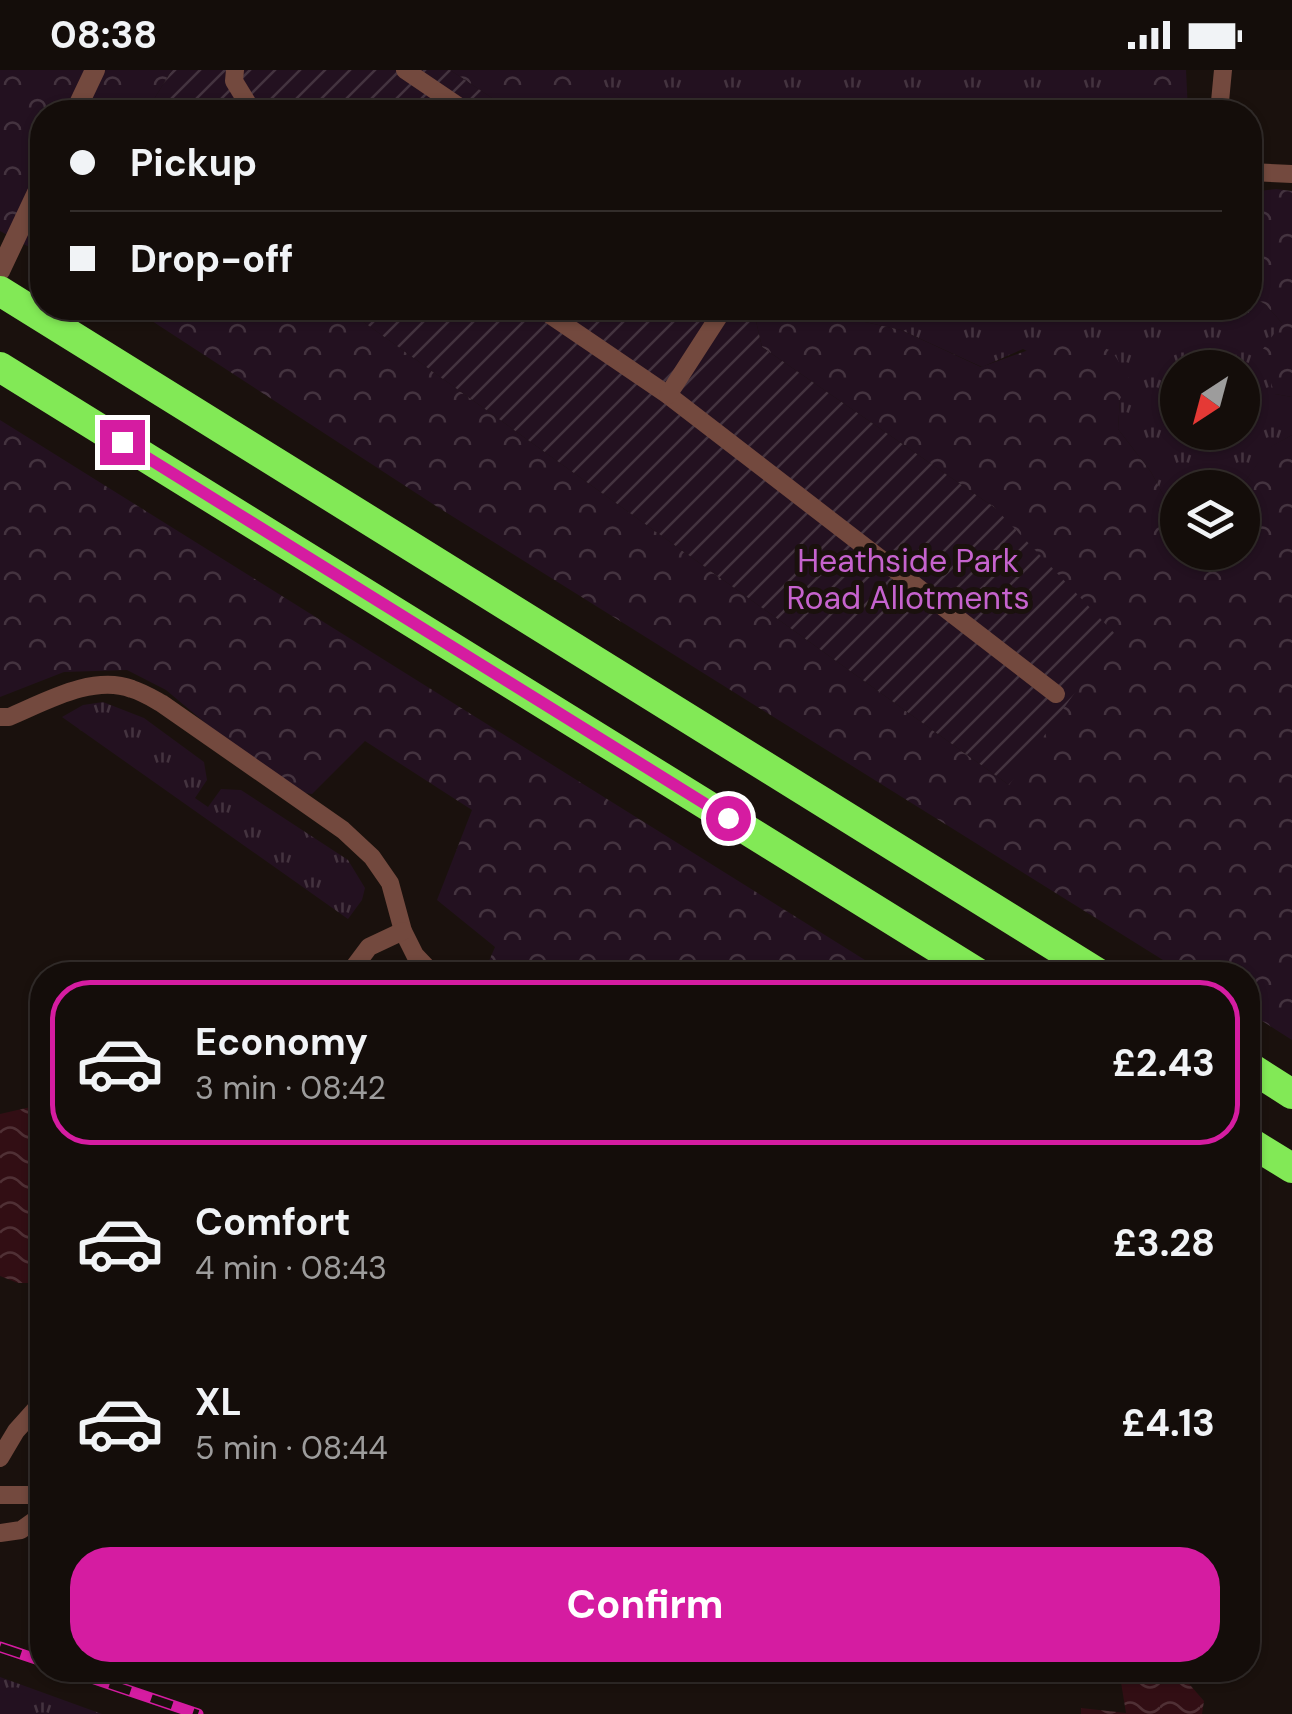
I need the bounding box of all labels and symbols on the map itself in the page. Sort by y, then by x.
north arrow [1160,350,1260,450]
route end [100,420,145,465]
park label: Heathside Park Road Allotments [786,540,1030,619]
route start [706,796,751,841]

